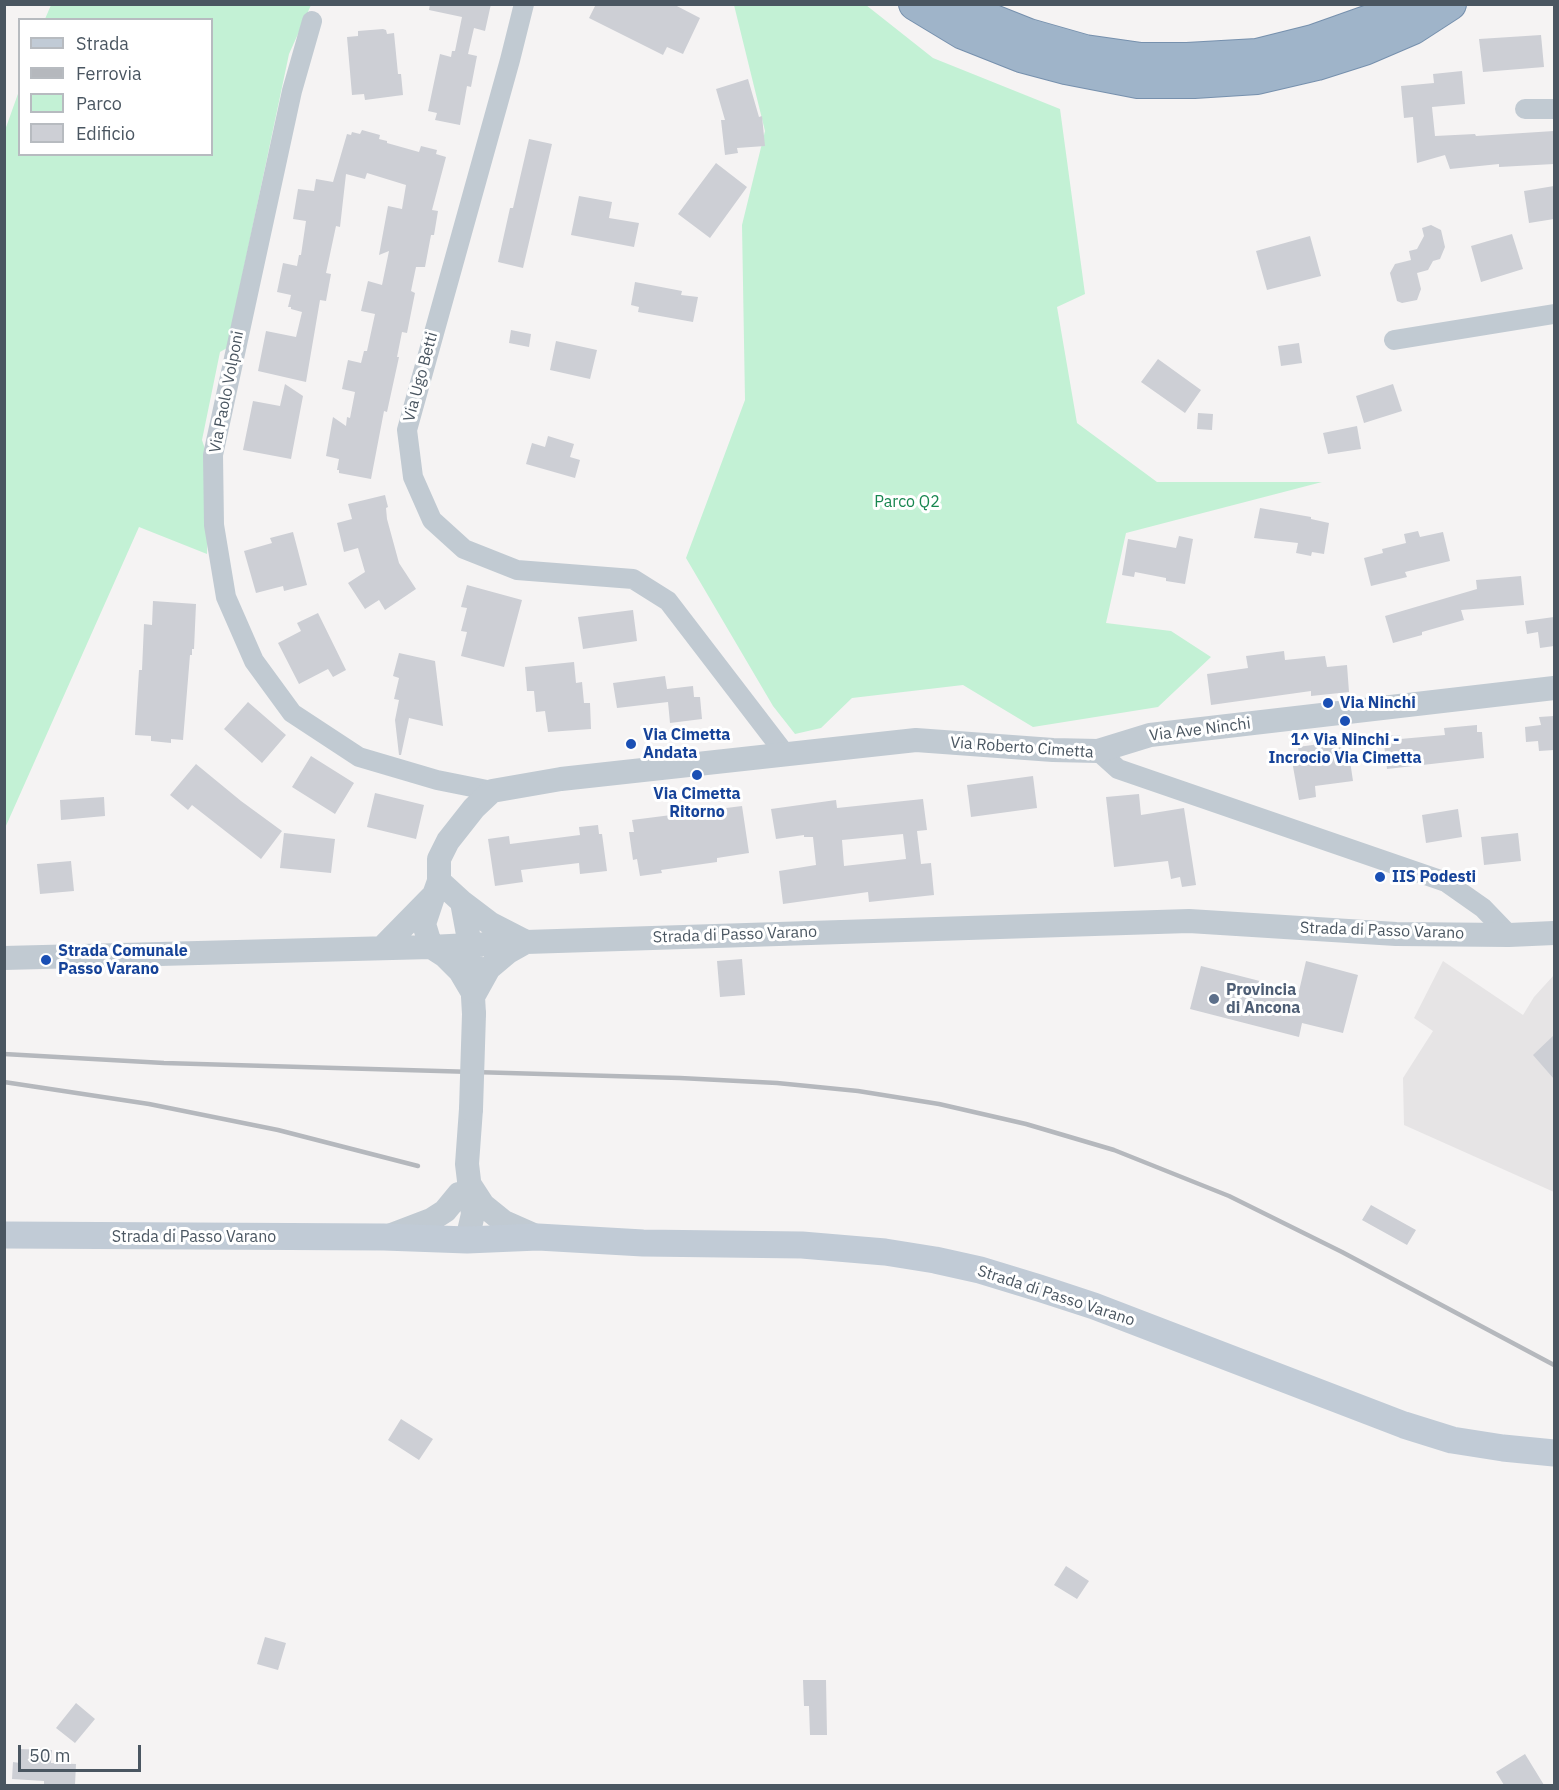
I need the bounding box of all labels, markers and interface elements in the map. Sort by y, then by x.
legend [18,18,213,156]
text: Strada [76,32,129,55]
text: Ferrovia [76,62,142,85]
text: Parco [76,92,122,115]
text: Edificio [76,122,135,145]
street label: Via Paolo Volponi [206,329,248,455]
street label: Via Ugo Betti [400,330,442,424]
park label: Parco Q2 [874,492,940,512]
place label: Via Ninchi [1340,693,1416,713]
marker: Via Ninchi [1321,696,1335,710]
street label: Via Ave Ninchi [1148,714,1252,746]
marker: 1^ Via Ninchi - Incrocio Via Cimetta [1338,714,1352,728]
place label: Via Cimetta Andata [643,725,730,763]
place label: 1^ Via Ninchi - Incrocio Via Cimetta [1268,730,1422,768]
street label: Via Roberto Cimetta [950,733,1094,763]
marker: Via Cimetta Andata [624,737,638,751]
marker: Via Cimetta Ritorno [690,768,704,782]
place label: Via Cimetta Ritorno [653,784,741,822]
place label: IIS Podesti [1392,867,1476,887]
marker: IIS Podesti [1373,870,1387,884]
street label: Strada di Passo Varano [1299,919,1465,943]
street label: Strada di Passo Varano [652,923,818,947]
place label: Strada Comunale Passo Varano [58,941,188,979]
marker: Strada Comunale Passo Varano [39,953,53,967]
place label: Provincia di Ancona [1226,980,1300,1018]
marker: Provincia di Ancona [1207,992,1221,1006]
street label: Strada di Passo Varano [112,1227,276,1247]
street label: Strada di Passo Varano [975,1261,1137,1331]
scale bar [21,1733,144,1771]
text: 50 m [29,1744,71,1767]

